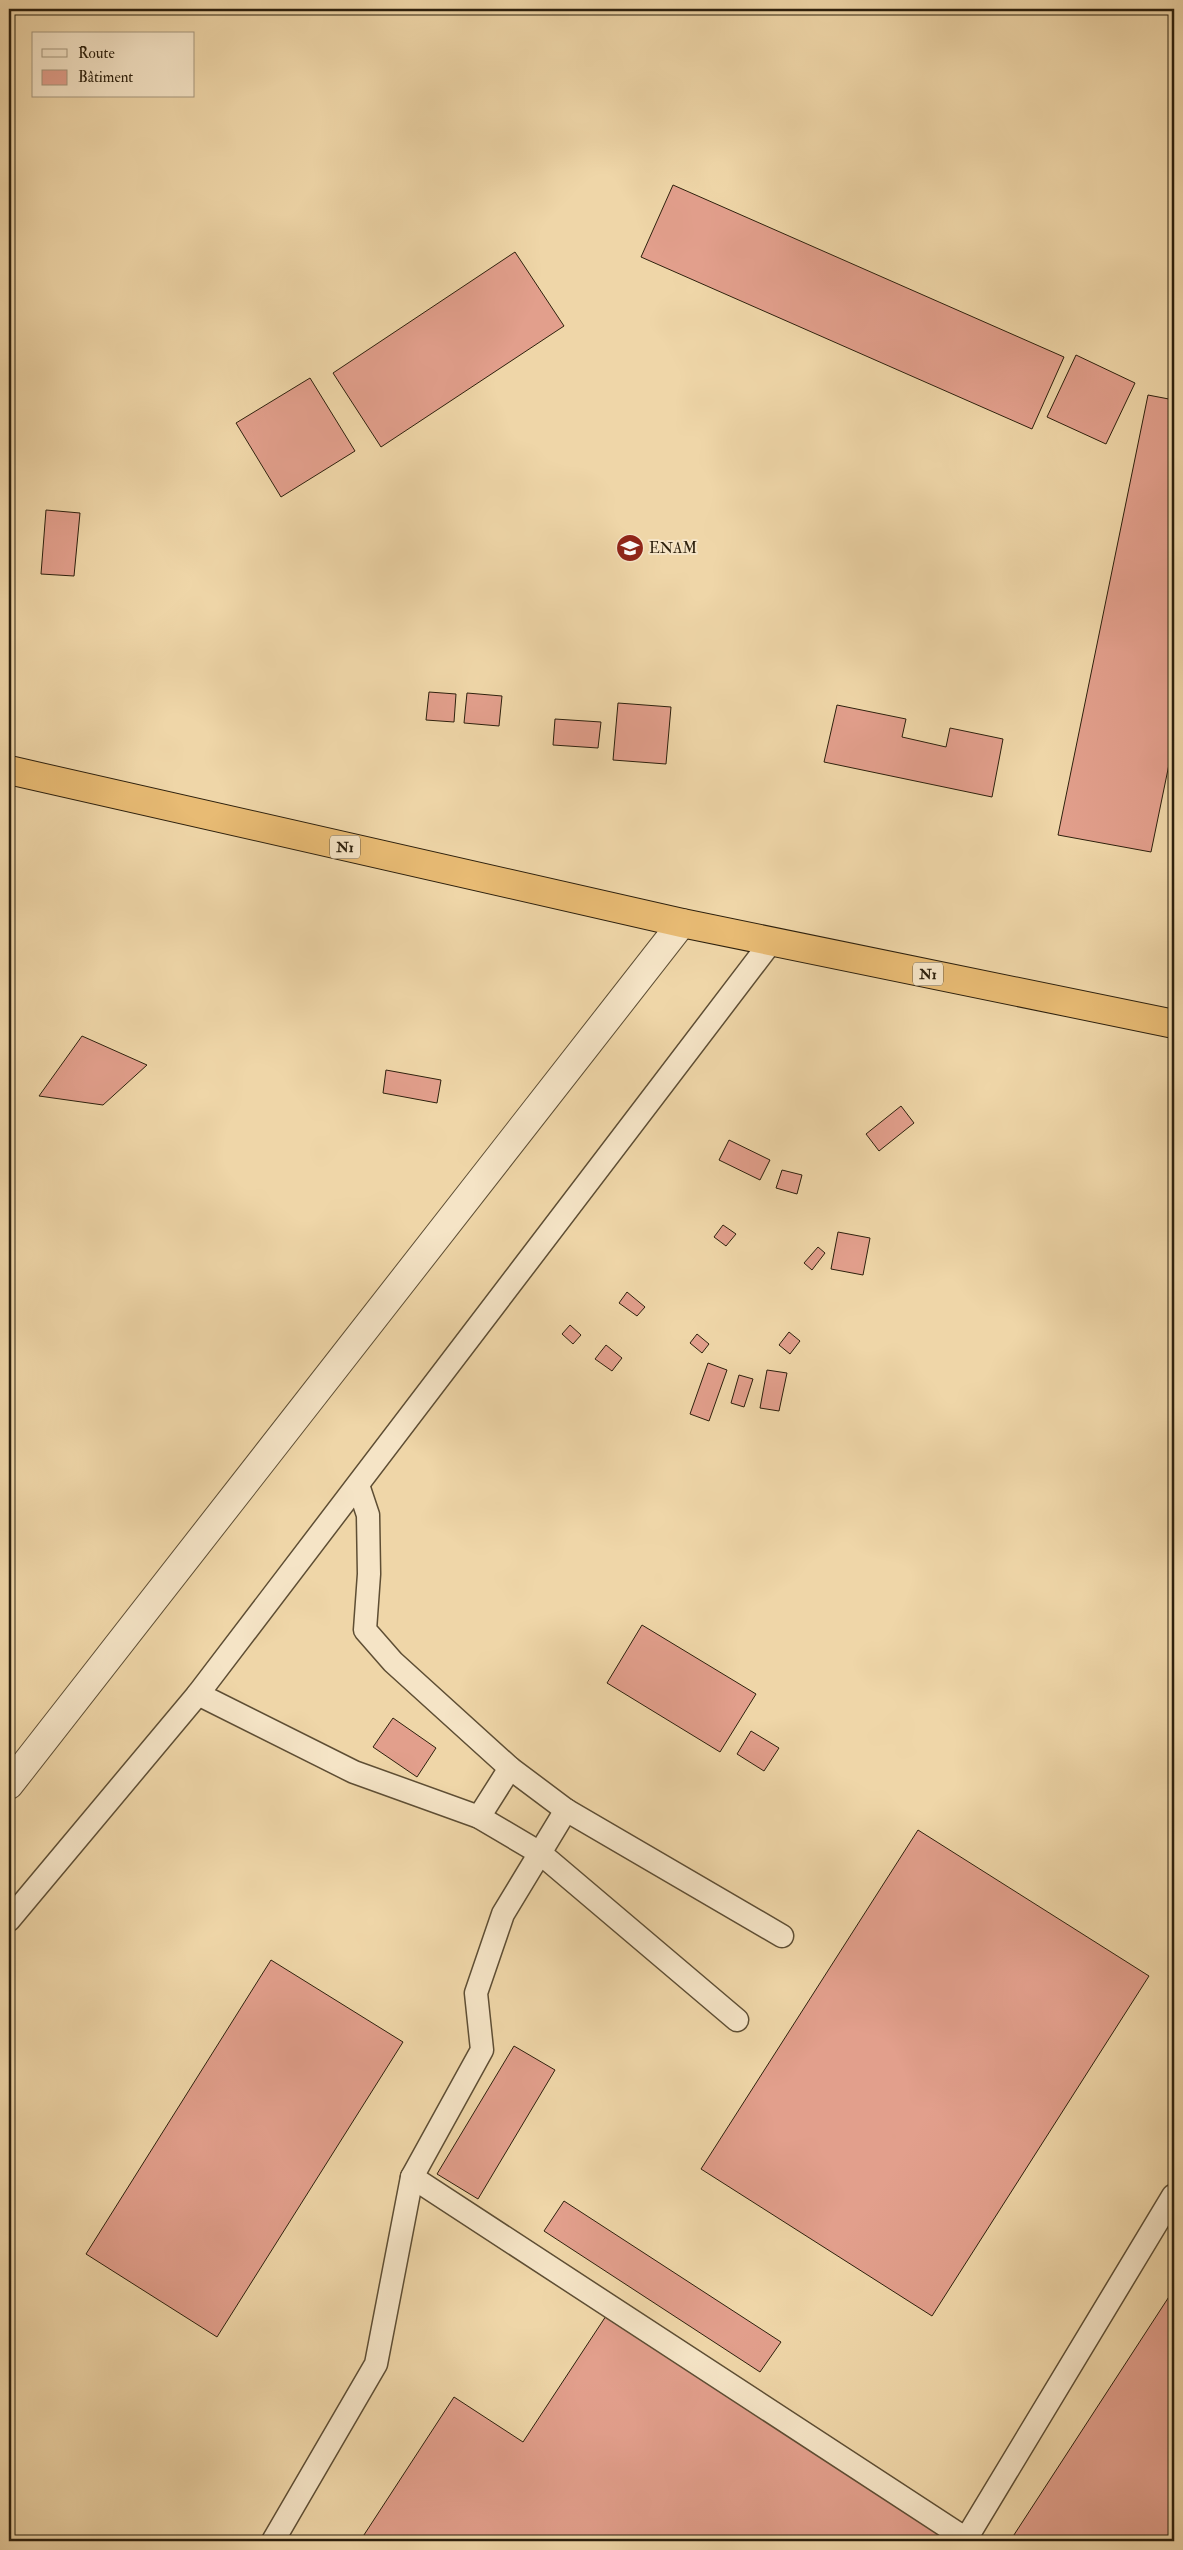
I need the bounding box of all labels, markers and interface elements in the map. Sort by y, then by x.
legend [32,32,195,98]
text: Route [78,44,115,63]
text: Bâtiment [78,68,133,87]
school or university icon: ENAM [615,533,645,563]
place label: ENAM [649,539,697,558]
road number: N1 [330,836,360,859]
road number: N1 [913,962,943,986]

